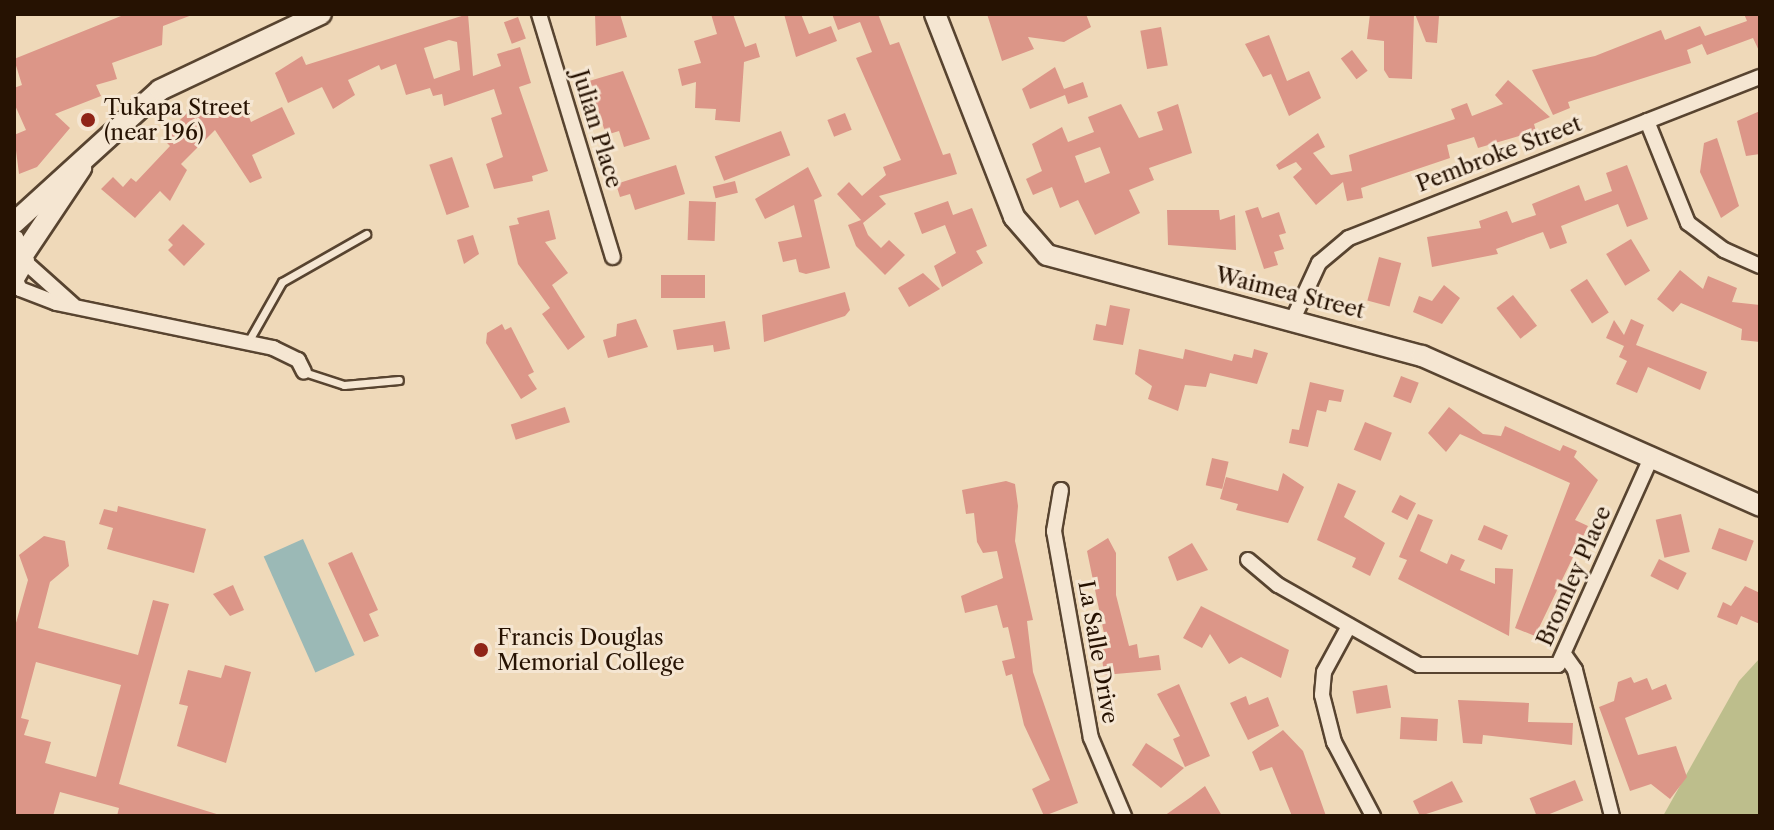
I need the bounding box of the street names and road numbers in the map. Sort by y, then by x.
street label: Julian Place [567,67,627,191]
street label: Pembroke Street [1413,110,1585,198]
street label: Waimea Street [1213,262,1367,324]
street label: Bromley Place [1531,502,1617,650]
street label: La Salle Drive [1072,578,1124,726]

